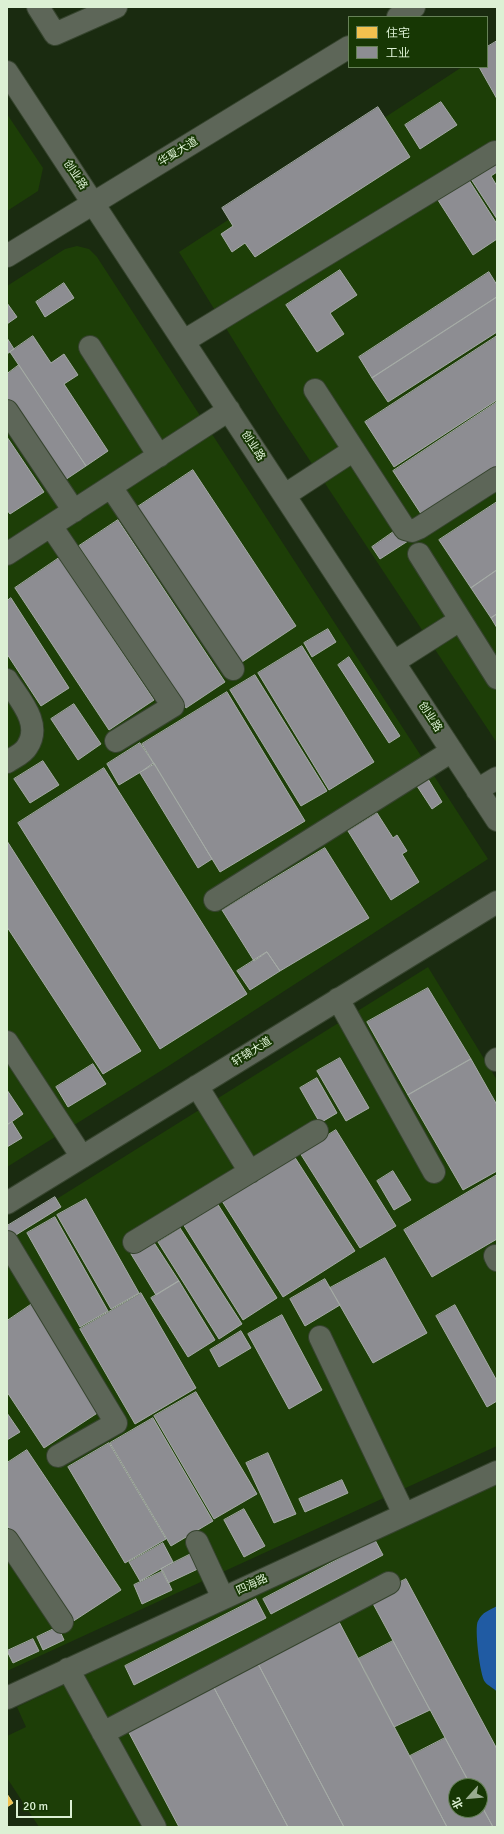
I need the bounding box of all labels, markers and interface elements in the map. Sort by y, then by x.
legend [348,16,488,68]
text: 住宅 [386,26,410,41]
text: 工业 [386,46,410,61]
street label: 华夏大道 [156,135,200,169]
street label: 创业路 [60,158,90,192]
street label: 创业路 [238,429,268,463]
street label: 创业路 [415,700,445,734]
street label: 轩辕大道 [230,1035,274,1069]
street label: 四海路 [234,1572,270,1598]
north arrow [448,1778,488,1818]
scale bar [18,1792,74,1818]
text: 北 [449,1795,466,1811]
text: 20 m [23,1799,48,1814]

